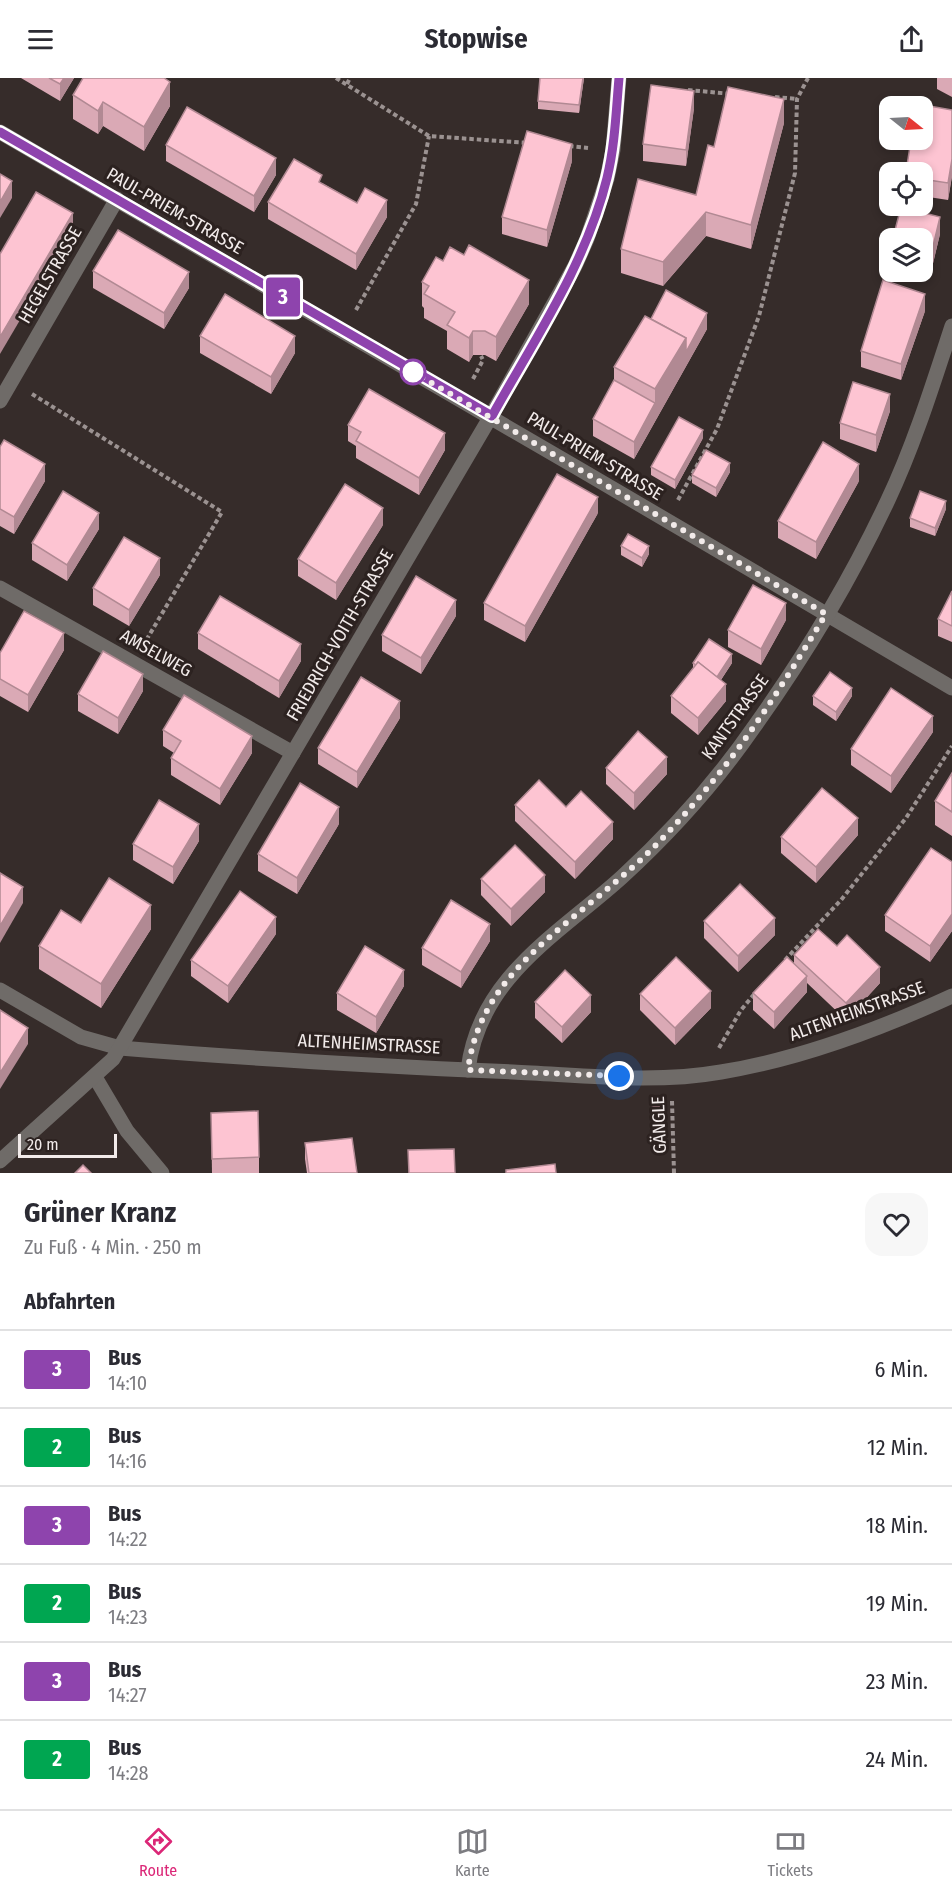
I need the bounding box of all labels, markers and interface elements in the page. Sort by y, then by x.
icon: menu [24,23,57,56]
text: Stopwise [424,23,528,55]
icon: share [895,23,928,56]
north arrow [879,96,933,150]
map controls [879,96,933,282]
button: locate [879,162,933,216]
street label: PAUL-PRIEM-STRASSE [103,163,247,259]
street label: HEGELSTRASSE [14,223,86,327]
button: layers [879,228,933,282]
line badge: 3 [264,278,302,316]
text: 3 [278,284,288,310]
unlabelled marker [400,359,426,385]
street label: PAUL-PRIEM-STRASSE [523,407,667,505]
street label: FRIEDRICH-VOITH-STRASSE [282,545,398,725]
street label: AMSELWEG [116,624,196,682]
street label: KANTSTRASSE [697,670,773,764]
street label: ALTENHEIMSTRASSE [786,976,928,1046]
street label: ALTENHEIMSTRASSE [297,1029,441,1059]
your location [604,1061,634,1091]
street label: GÄNGLE [647,1096,671,1154]
scale bar [18,1131,117,1158]
text: 20 m [27,1135,58,1154]
button: heart [865,1193,928,1256]
text: Grüner Kranz [24,1196,176,1229]
text: Zu Fuß · 4 Min. · 250 m [24,1235,202,1259]
text: Abfahrten [24,1288,115,1315]
text: Bus [108,1344,141,1371]
text: 3 [52,1356,62,1382]
text: 6 Min. [874,1356,928,1383]
text: 14:10 [108,1371,147,1395]
text: Bus [108,1422,141,1449]
text: 2 [52,1434,62,1460]
text: 12 Min. [867,1434,928,1461]
text: 14:16 [108,1449,147,1473]
text: Bus [108,1500,141,1527]
text: 3 [52,1512,62,1538]
text: 18 Min. [866,1512,928,1539]
text: 14:22 [108,1527,147,1551]
text: Bus [108,1578,141,1605]
text: 2 [52,1590,62,1616]
text: 19 Min. [866,1590,928,1617]
text: 14:23 [108,1605,148,1629]
text: Bus [108,1656,141,1683]
text: 3 [52,1668,62,1694]
text: 23 Min. [866,1668,928,1695]
text: 14:27 [108,1683,147,1707]
text: Bus [108,1734,141,1761]
text: 2 [52,1746,62,1772]
text: 24 Min. [865,1746,928,1773]
text: 14:28 [108,1761,149,1785]
tab: Route [139,1825,177,1880]
tab: Karte [455,1825,490,1880]
tab: Tickets [767,1825,813,1880]

